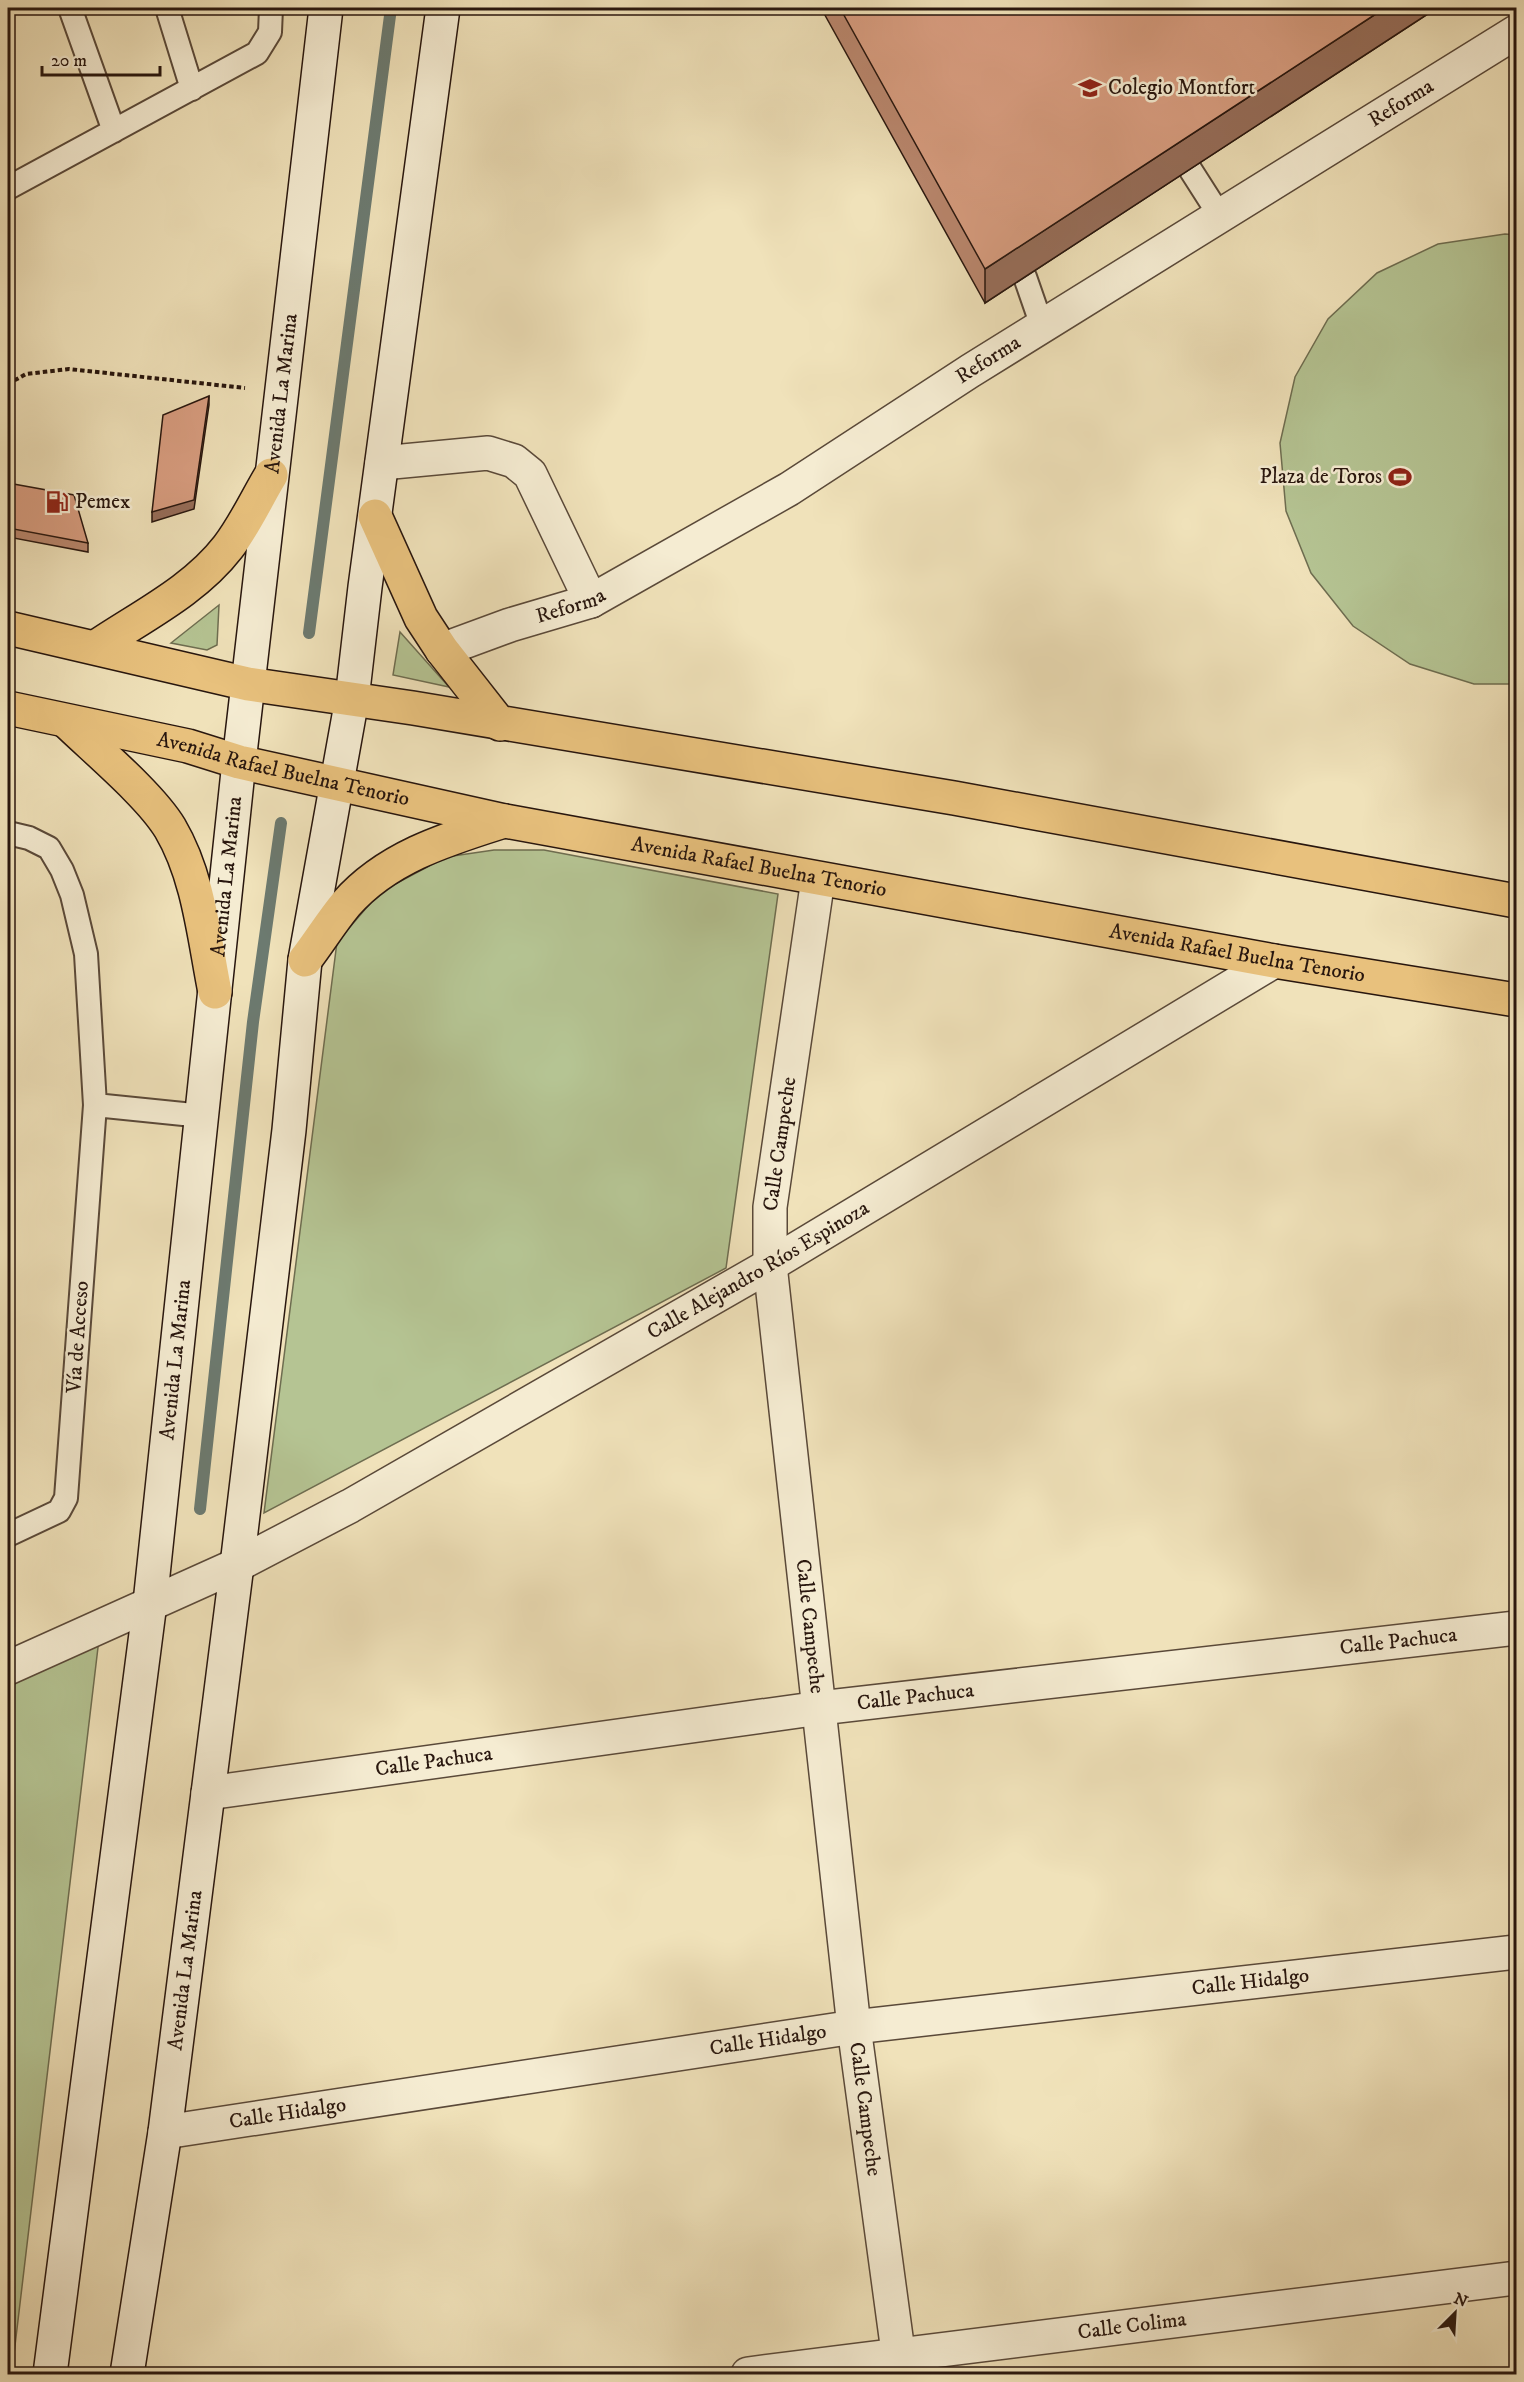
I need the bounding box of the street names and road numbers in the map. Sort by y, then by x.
street label: Reforma [1364,73,1439,133]
street label: Avenida La Marina [259,312,304,475]
street label: Reforma [951,330,1026,390]
street label: Reforma [533,582,611,630]
street label: Avenida Rafael Buelna Tenorio [154,727,412,812]
street label: Avenida La Marina [205,795,248,958]
street label: Avenida Rafael Buelna Tenorio [629,831,889,903]
street label: Avenida Rafael Buelna Tenorio [1107,918,1367,988]
street label: Calle Campeche [758,1075,802,1213]
street label: Calle Alejandro Ríos Espinoza [643,1195,874,1346]
street label: Avenida La Marina [154,1278,197,1441]
street label: Vía de Acceso [61,1280,95,1395]
street label: Calle Campeche [789,1558,830,1695]
street label: Calle Pachuca [1338,1622,1458,1661]
street label: Calle Pachuca [855,1677,976,1717]
street label: Calle Pachuca [374,1741,494,1783]
street label: Avenida La Marina [162,1889,209,2052]
street label: Calle Hidalgo [1190,1963,1311,2002]
street label: Calle Hidalgo [708,2018,828,2062]
street label: Calle Campeche [843,2040,887,2178]
street label: Calle Hidalgo [227,2092,348,2135]
street label: Calle Colima [1076,2306,1188,2346]

